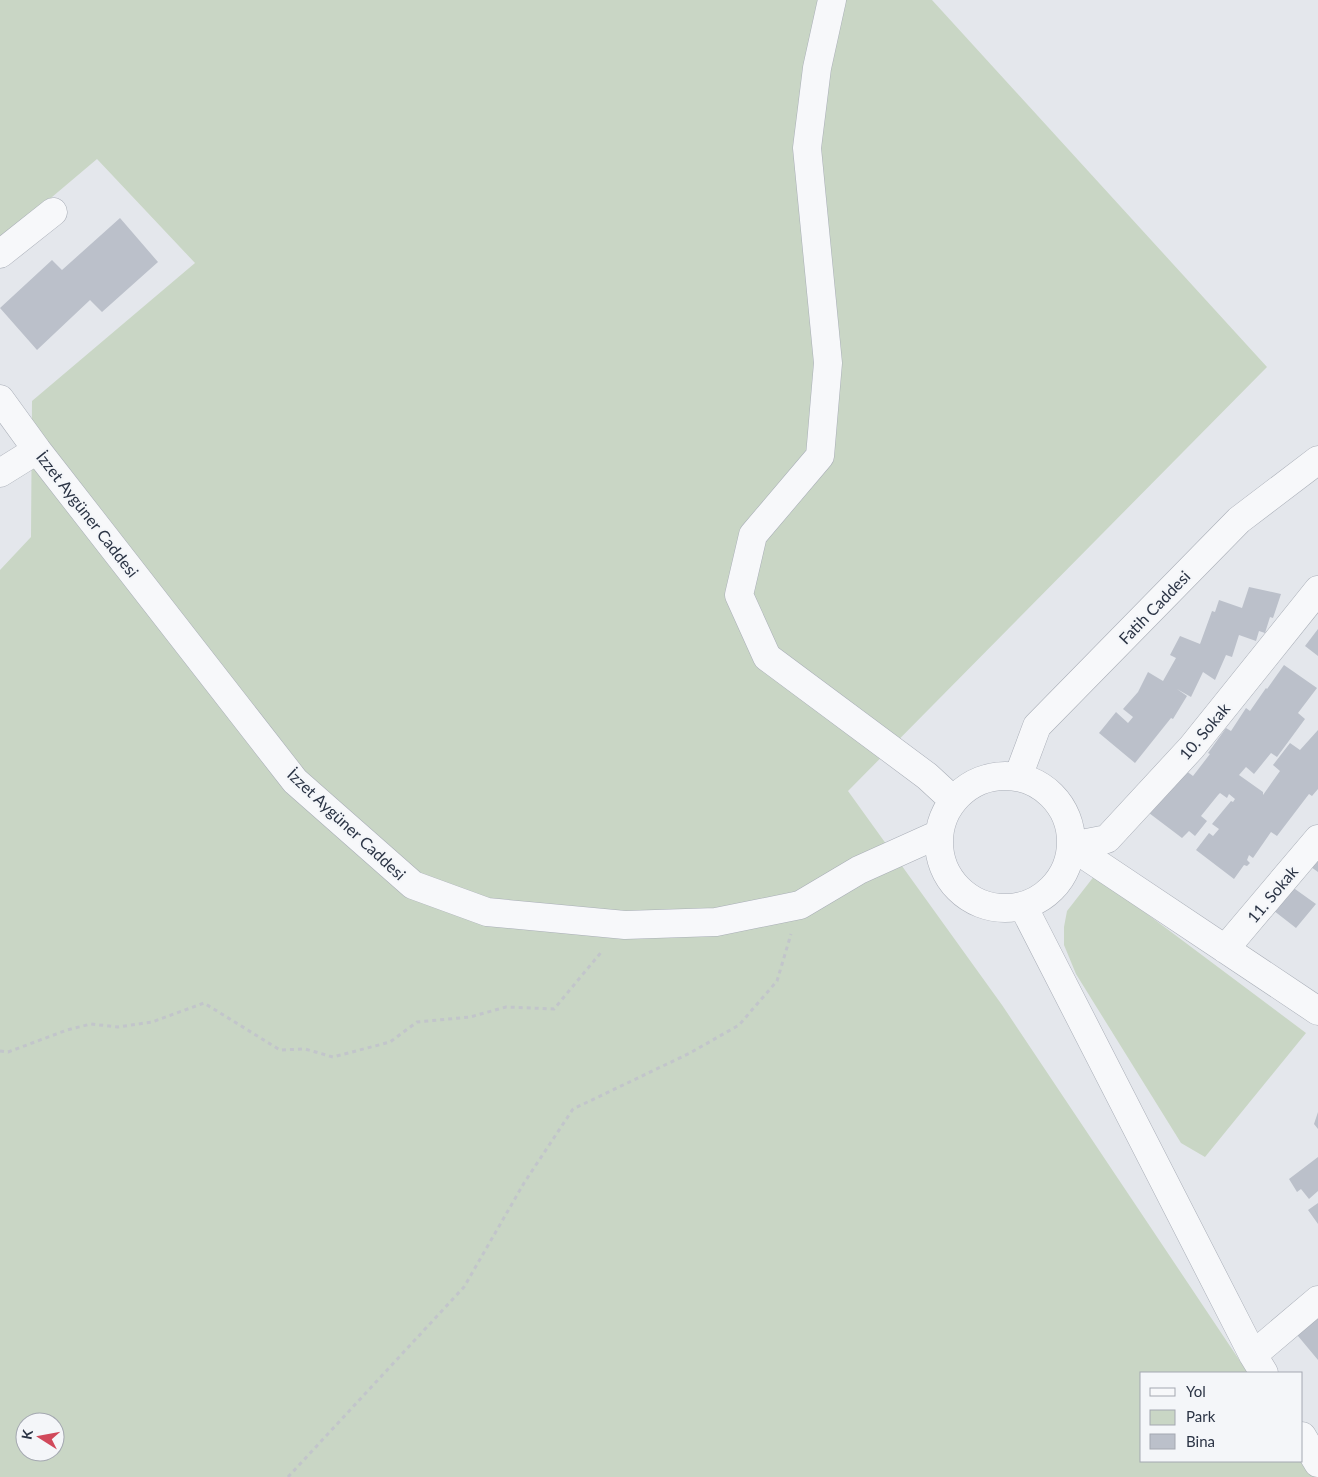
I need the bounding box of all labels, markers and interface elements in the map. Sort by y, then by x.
street label: İzzet Aygüner Caddesi [33,447,143,581]
street label: Fatih Caddesi [1114,566,1194,648]
street label: 10. Sokak [1175,698,1234,763]
street label: İzzet Aygüner Caddesi [284,764,410,884]
street label: 11. Sokak [1243,861,1302,926]
legend [1140,1372,1303,1462]
text: Yol [1186,1382,1206,1400]
text: Park [1186,1407,1216,1425]
north arrow [15,1412,65,1462]
text: K [17,1428,36,1441]
text: Bina [1186,1432,1215,1450]

